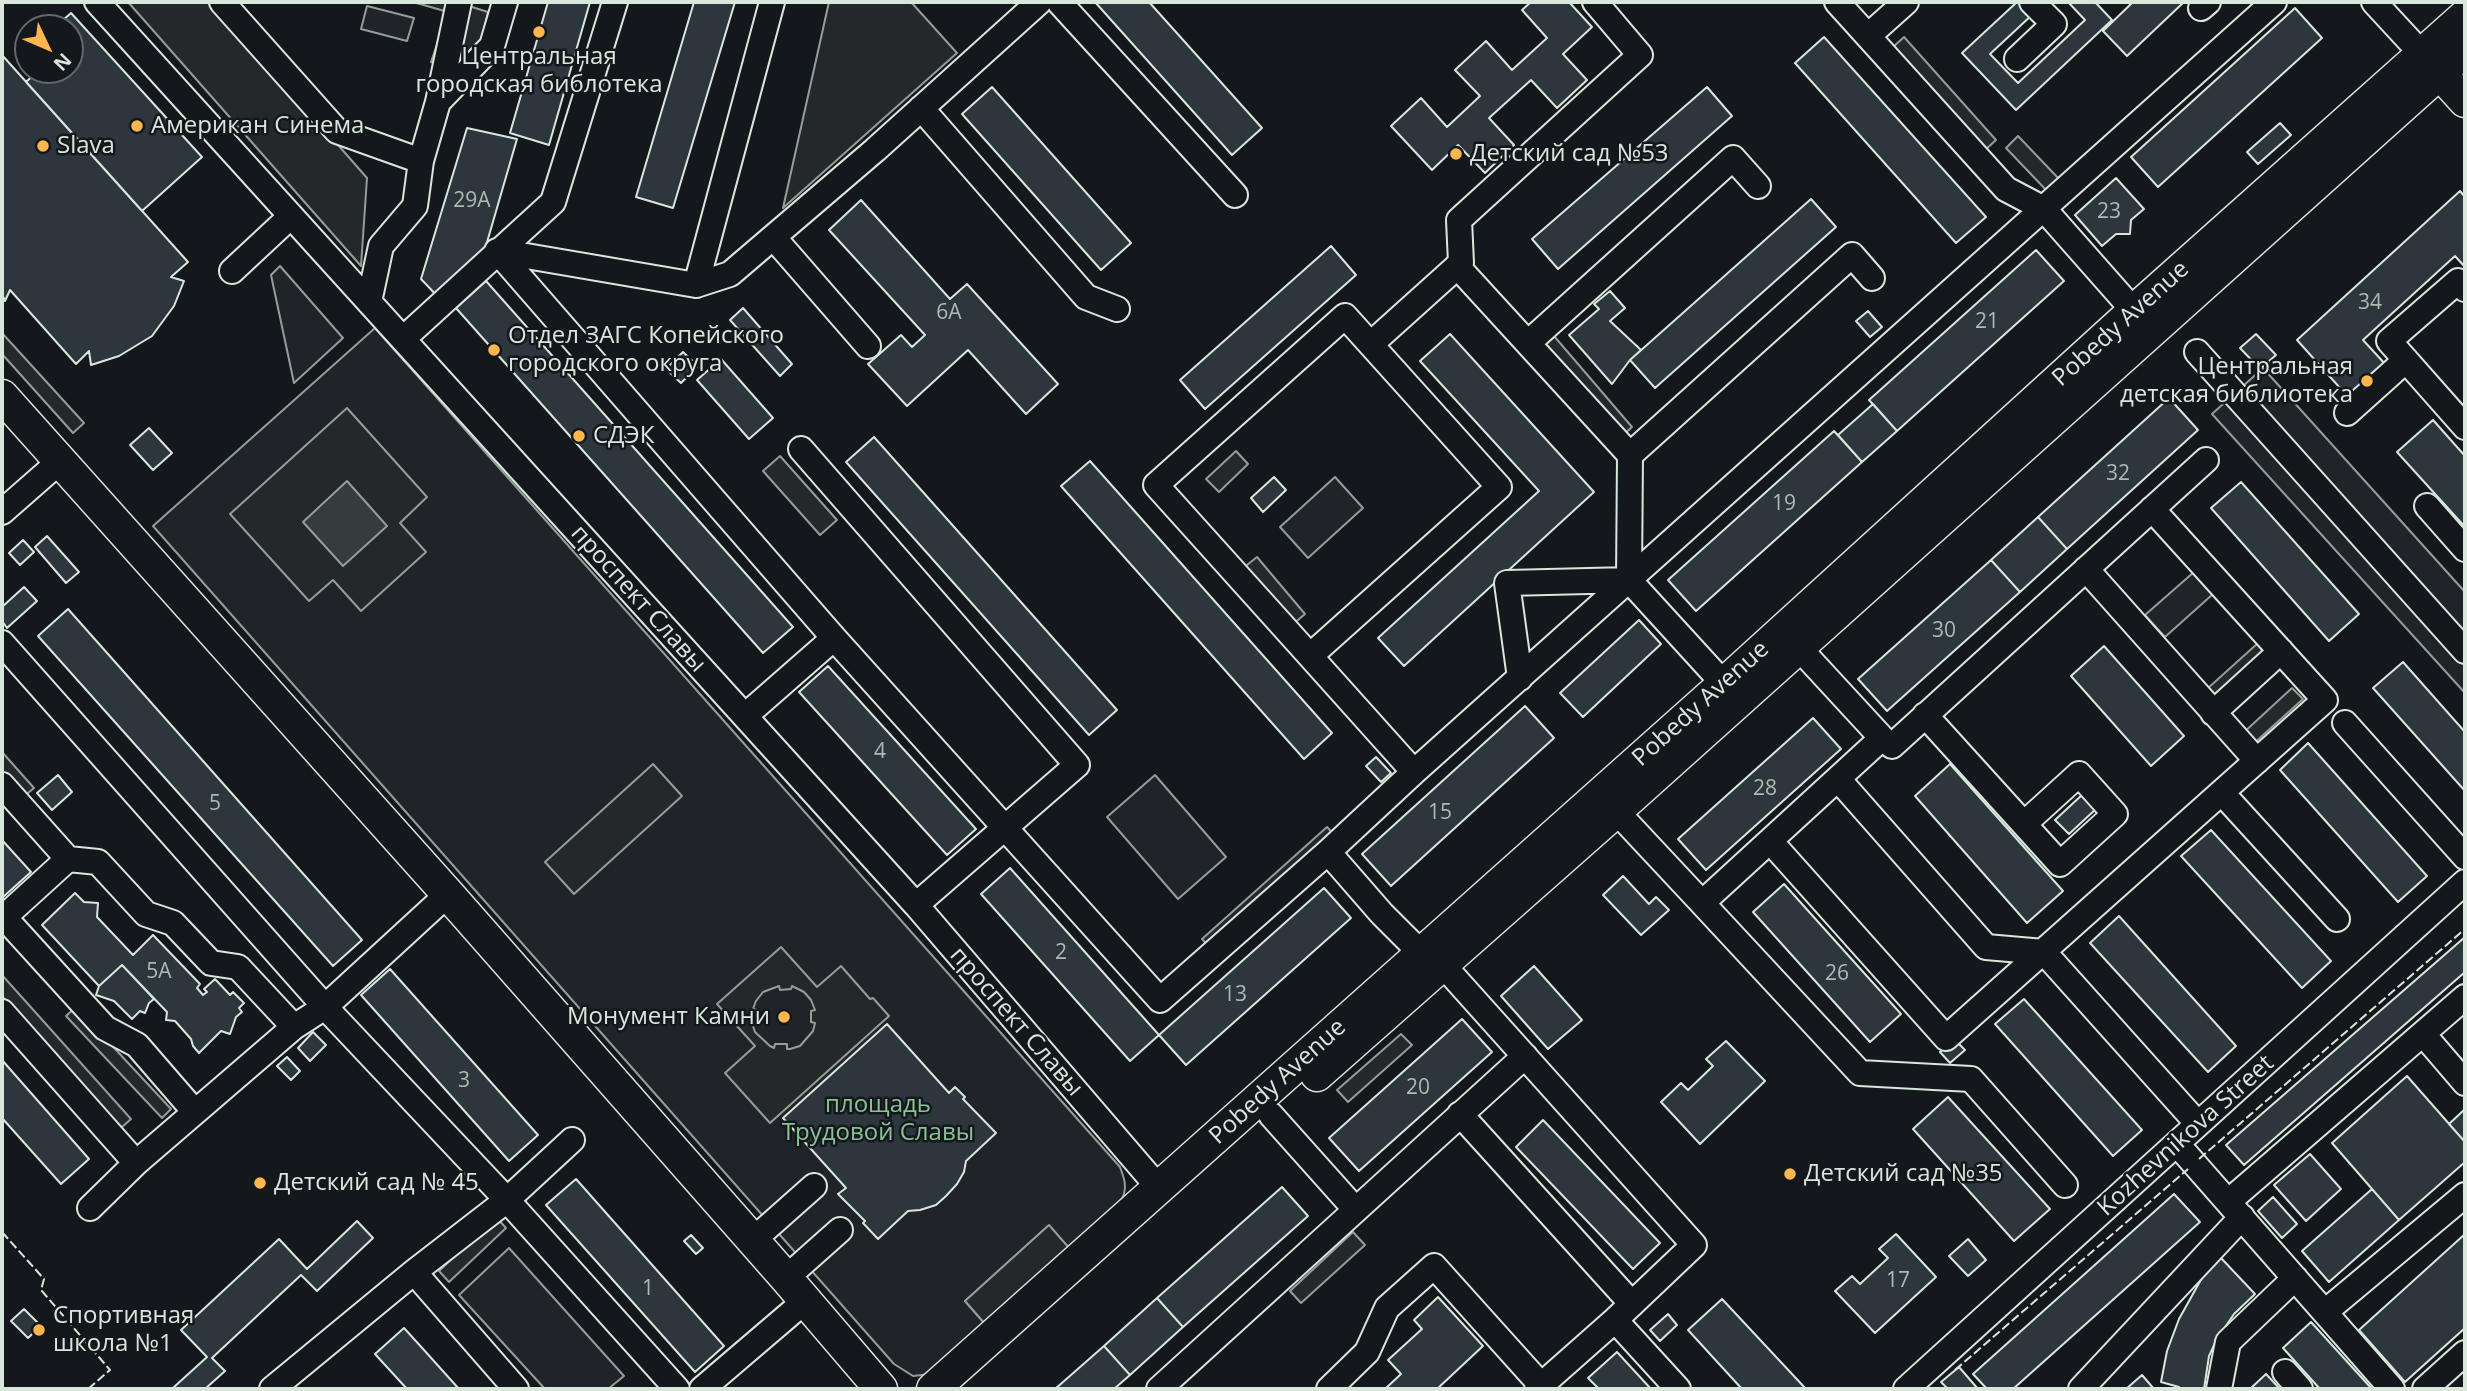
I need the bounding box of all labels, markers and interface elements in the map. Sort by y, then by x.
north arrow [14,14,84,84]
marker: Центральная городская библотека [531,24,547,40]
place label: Центральная городская библотека [416,43,662,99]
text: N [48,48,77,77]
place label: Американ Синема [151,112,364,140]
marker: Американ Синема [129,118,145,134]
place label: Slava [57,132,115,160]
marker: Slava [35,138,51,154]
place label: Детский сад №53 [1470,140,1669,168]
marker: Детский сад №53 [1448,146,1464,162]
house number: 29А [453,188,491,214]
house number: 23 [2097,199,2121,225]
street label: Pobedy Avenue [2047,255,2195,393]
house number: 34 [2358,290,2382,316]
house number: 6А [936,300,962,326]
house number: 21 [1975,309,1999,335]
place label: Отдел ЗАГС Копейского городского округа [508,322,784,378]
marker: Отдел ЗАГС Копейского городского округа [486,342,502,358]
place label: Центральная детская библиотека [2120,353,2353,409]
marker: Центральная детская библиотека [2359,373,2375,389]
place label: СДЭК [593,422,654,450]
marker: СДЭК [571,428,587,444]
house number: 32 [2106,461,2130,487]
house number: 19 [1772,491,1796,517]
street label: проспект Славы [564,519,712,679]
house number: 30 [1932,618,1956,644]
street label: Pobedy Avenue [1627,635,1775,773]
house number: 4 [874,739,886,765]
house number: 28 [1753,776,1777,802]
house number: 5 [209,791,221,817]
house number: 15 [1428,800,1452,826]
house number: 2 [1055,940,1067,966]
street label: проспект Славы [943,942,1089,1102]
house number: 5А [146,959,172,985]
house number: 26 [1825,961,1849,987]
house number: 13 [1223,982,1247,1008]
place label: Монумент Камни [567,1003,770,1031]
marker: Монумент Камни [776,1009,792,1025]
street label: Pobedy Avenue [1204,1013,1352,1151]
street label: Kozhevnikova Street [2092,1049,2280,1223]
house number: 3 [458,1068,470,1094]
house number: 20 [1406,1075,1430,1101]
park label: площадь Трудовой Славы [782,1091,974,1147]
place label: Детский сад №35 [1804,1160,2003,1188]
marker: Детский сад №35 [1782,1166,1798,1182]
place label: Детский сад № 45 [274,1169,479,1197]
marker: Детский сад № 45 [252,1175,268,1191]
house number: 17 [1886,1268,1910,1294]
house number: 1 [642,1276,654,1302]
place label: Спортивная школа №1 [53,1302,194,1358]
marker: Спортивная школа №1 [31,1322,47,1338]

